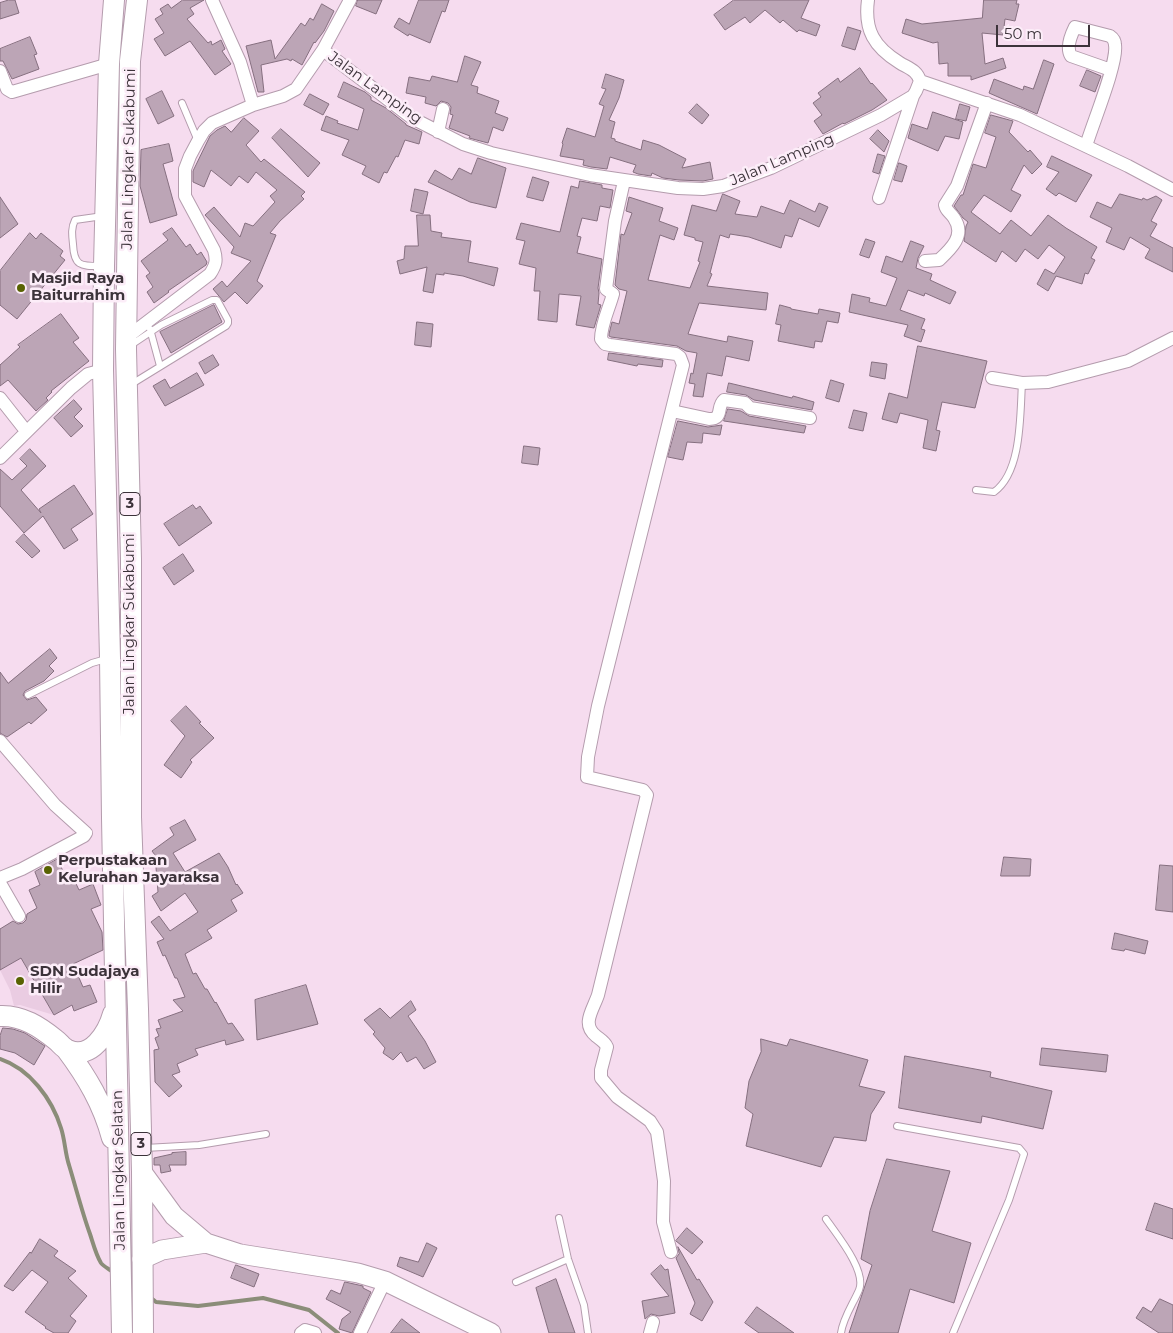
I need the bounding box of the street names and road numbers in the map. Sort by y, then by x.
street label: Jalan Lamping [325,48,425,128]
street label: Jalan Lingkar Sukabumi [118,68,140,250]
street label: Jalan Lamping [727,130,837,190]
road number: 3 [120,492,140,516]
street label: Jalan Lingkar Sukabumi [121,533,139,715]
street label: Jalan Lingkar Selatan [109,1090,129,1250]
road number: 3 [131,1132,151,1156]

